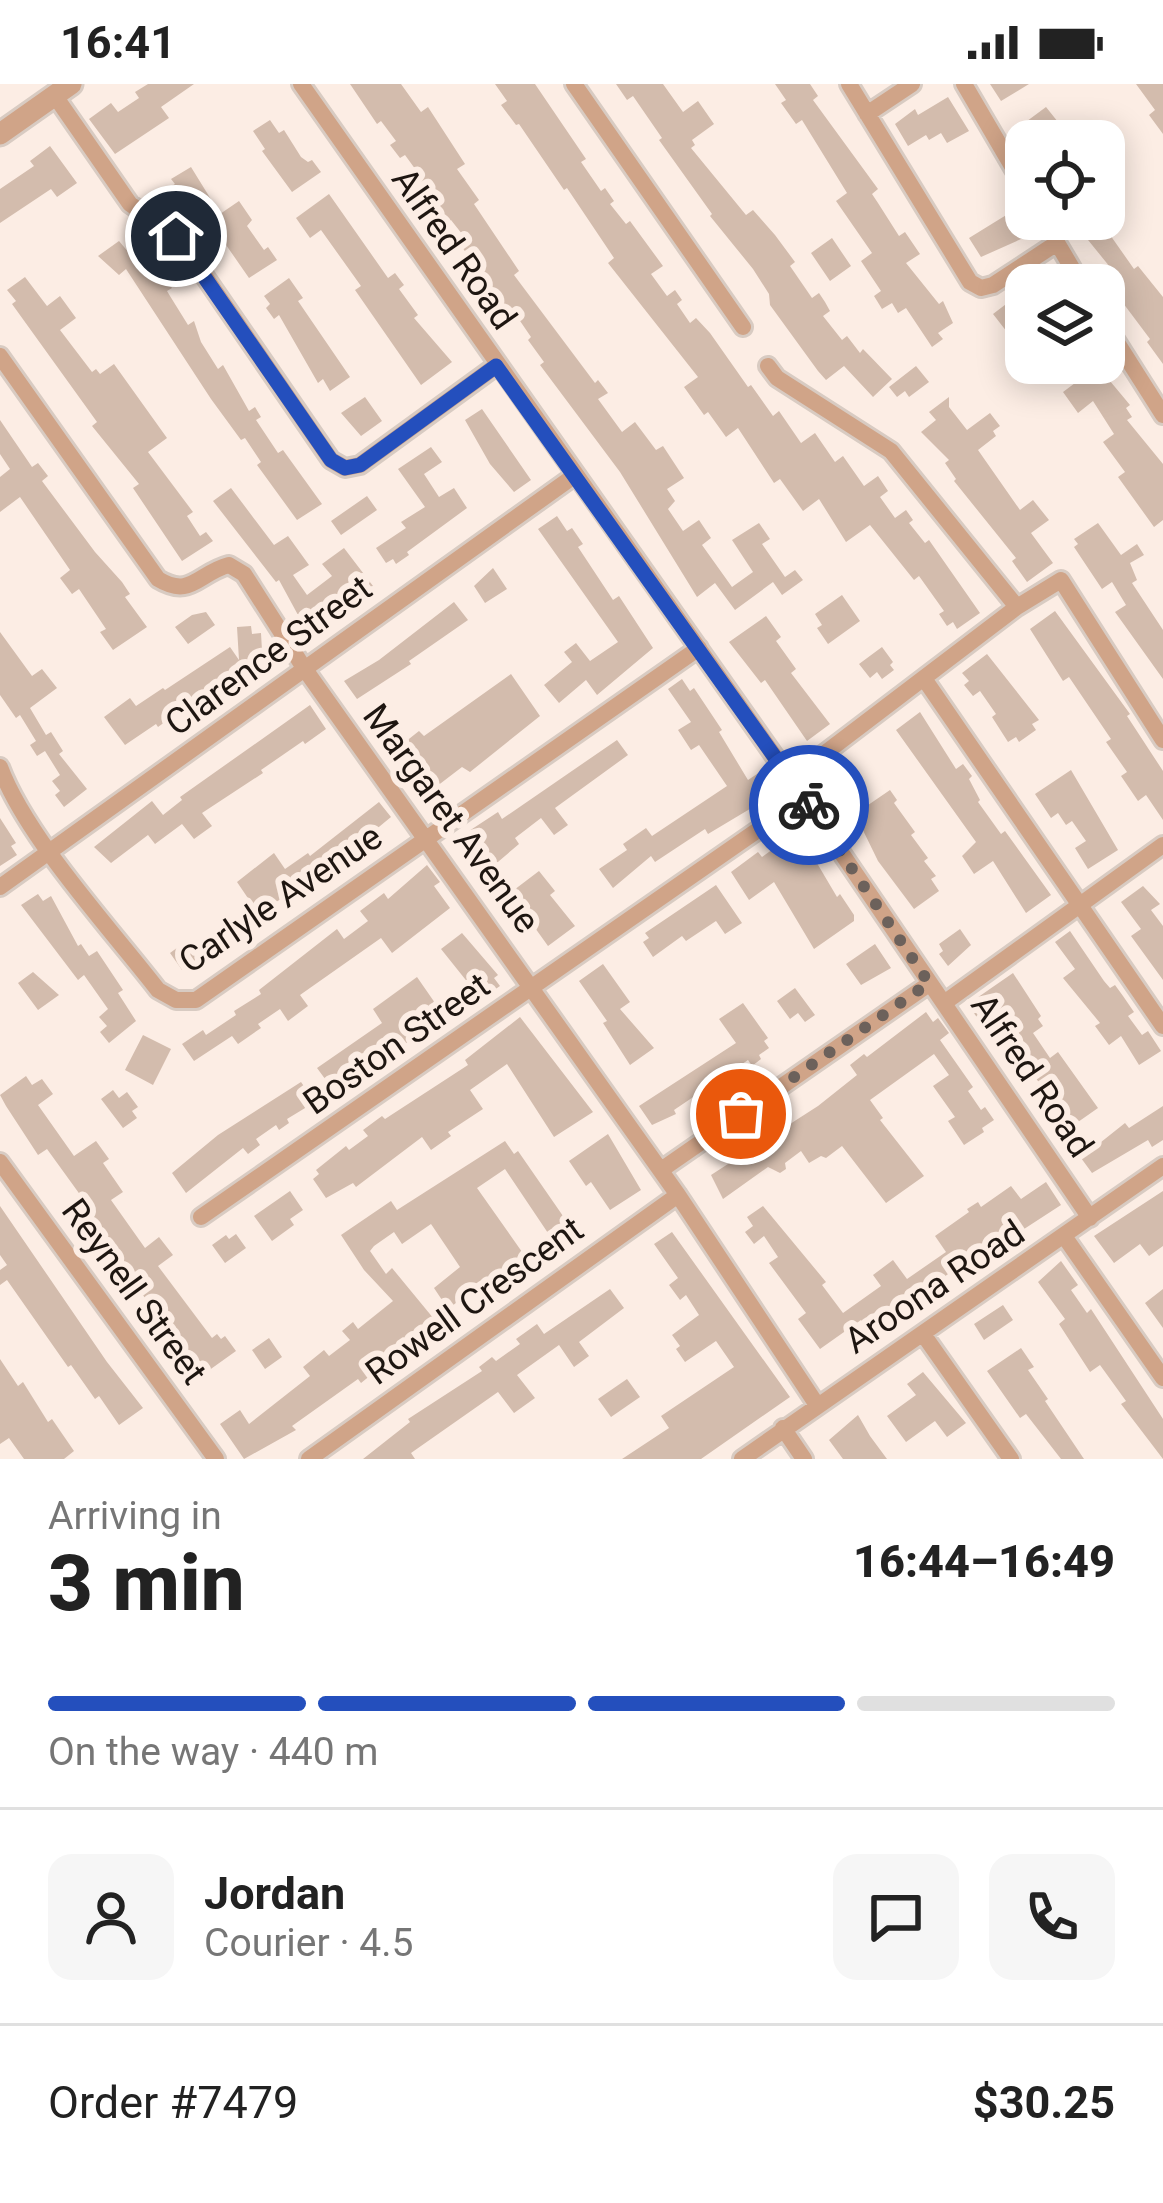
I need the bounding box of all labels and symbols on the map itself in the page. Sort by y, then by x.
street label: Alfred Road [383,160,525,337]
pin [125,185,227,287]
street label: Clarence Street [157,567,380,745]
street label: Margaret Avenue [354,696,548,941]
courier [749,745,869,865]
street label: Carlyle Avenue [171,816,390,982]
street label: Boston Street [296,964,498,1123]
street label: Alfred Road [962,986,1102,1165]
pin [690,1063,792,1165]
street label: Reynell Street [53,1191,215,1392]
street label: Rowell Crescent [358,1208,591,1394]
street label: Aroona Road [837,1211,1032,1362]

